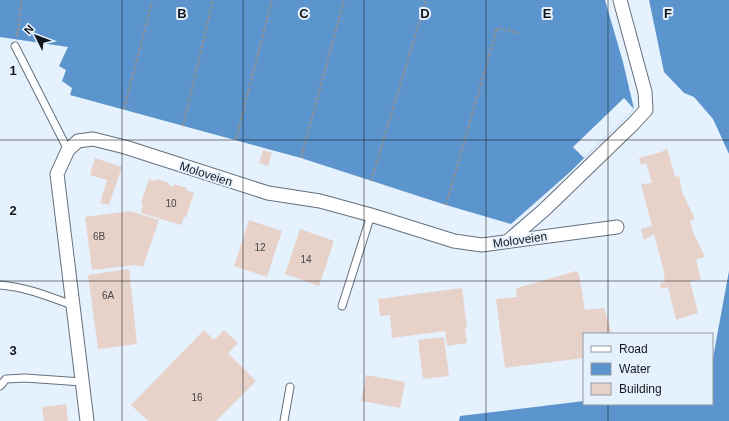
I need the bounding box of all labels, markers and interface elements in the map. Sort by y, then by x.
text: B [177,6,187,21]
text: C [299,6,309,21]
text: D [420,6,430,21]
text: E [543,6,552,21]
text: F [664,6,672,21]
north arrow [16,16,56,56]
text: N [21,22,36,36]
text: 1 [9,63,17,78]
street label: Moloveien [178,159,234,189]
house number: 10 [165,198,177,209]
text: 2 [9,203,17,218]
street label: Moloveien [492,229,548,251]
house number: 6B [93,231,105,242]
house number: 12 [254,242,266,253]
house number: 14 [300,254,312,265]
house number: 6A [102,290,114,301]
legend [583,333,713,405]
text: Road [619,342,648,356]
text: 3 [9,343,17,358]
text: Water [619,362,651,376]
text: Building [619,382,662,396]
house number: 16 [191,392,203,403]

